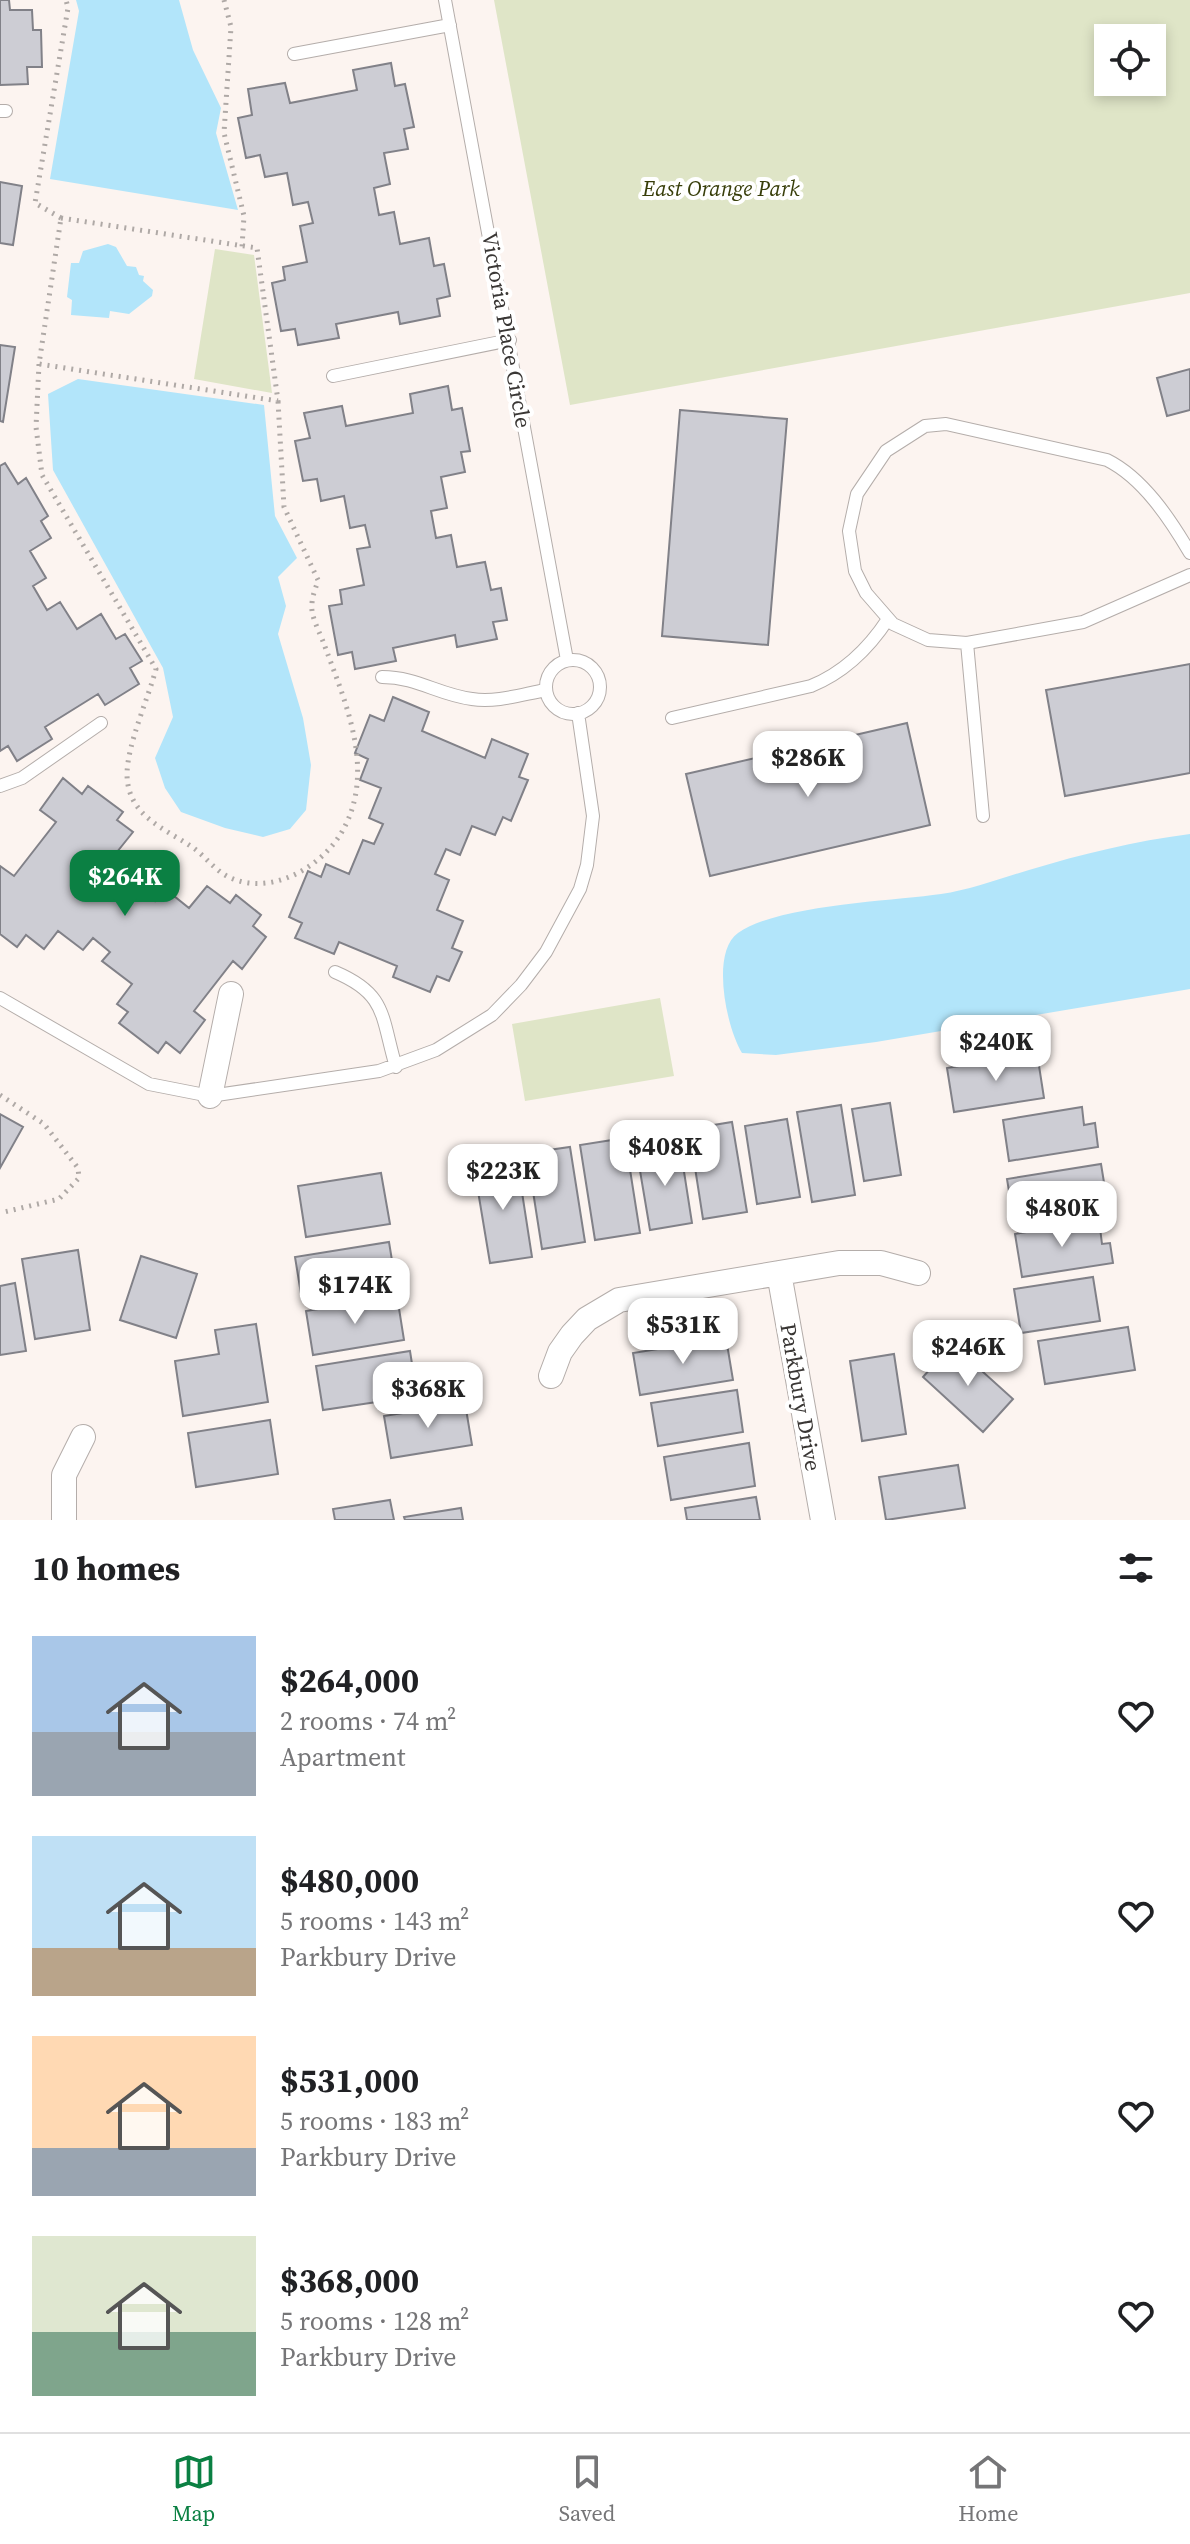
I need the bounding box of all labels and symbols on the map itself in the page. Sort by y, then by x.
park label: East Orange Park [641,173,800,203]
street label: Victoria Place Circle [475,230,539,430]
pin: $286K [752,731,864,799]
pin: $264K [69,850,181,918]
pin: $240K [940,1015,1052,1083]
pin: $408K [609,1120,721,1188]
pin: $223K [447,1144,559,1212]
pin: $480K [1006,1181,1118,1249]
pin: $174K [299,1258,411,1326]
pin: $531K [627,1298,739,1366]
pin: $246K [912,1320,1024,1388]
street label: Parkbury Drive [773,1321,829,1473]
pin: $368K [372,1362,484,1430]

